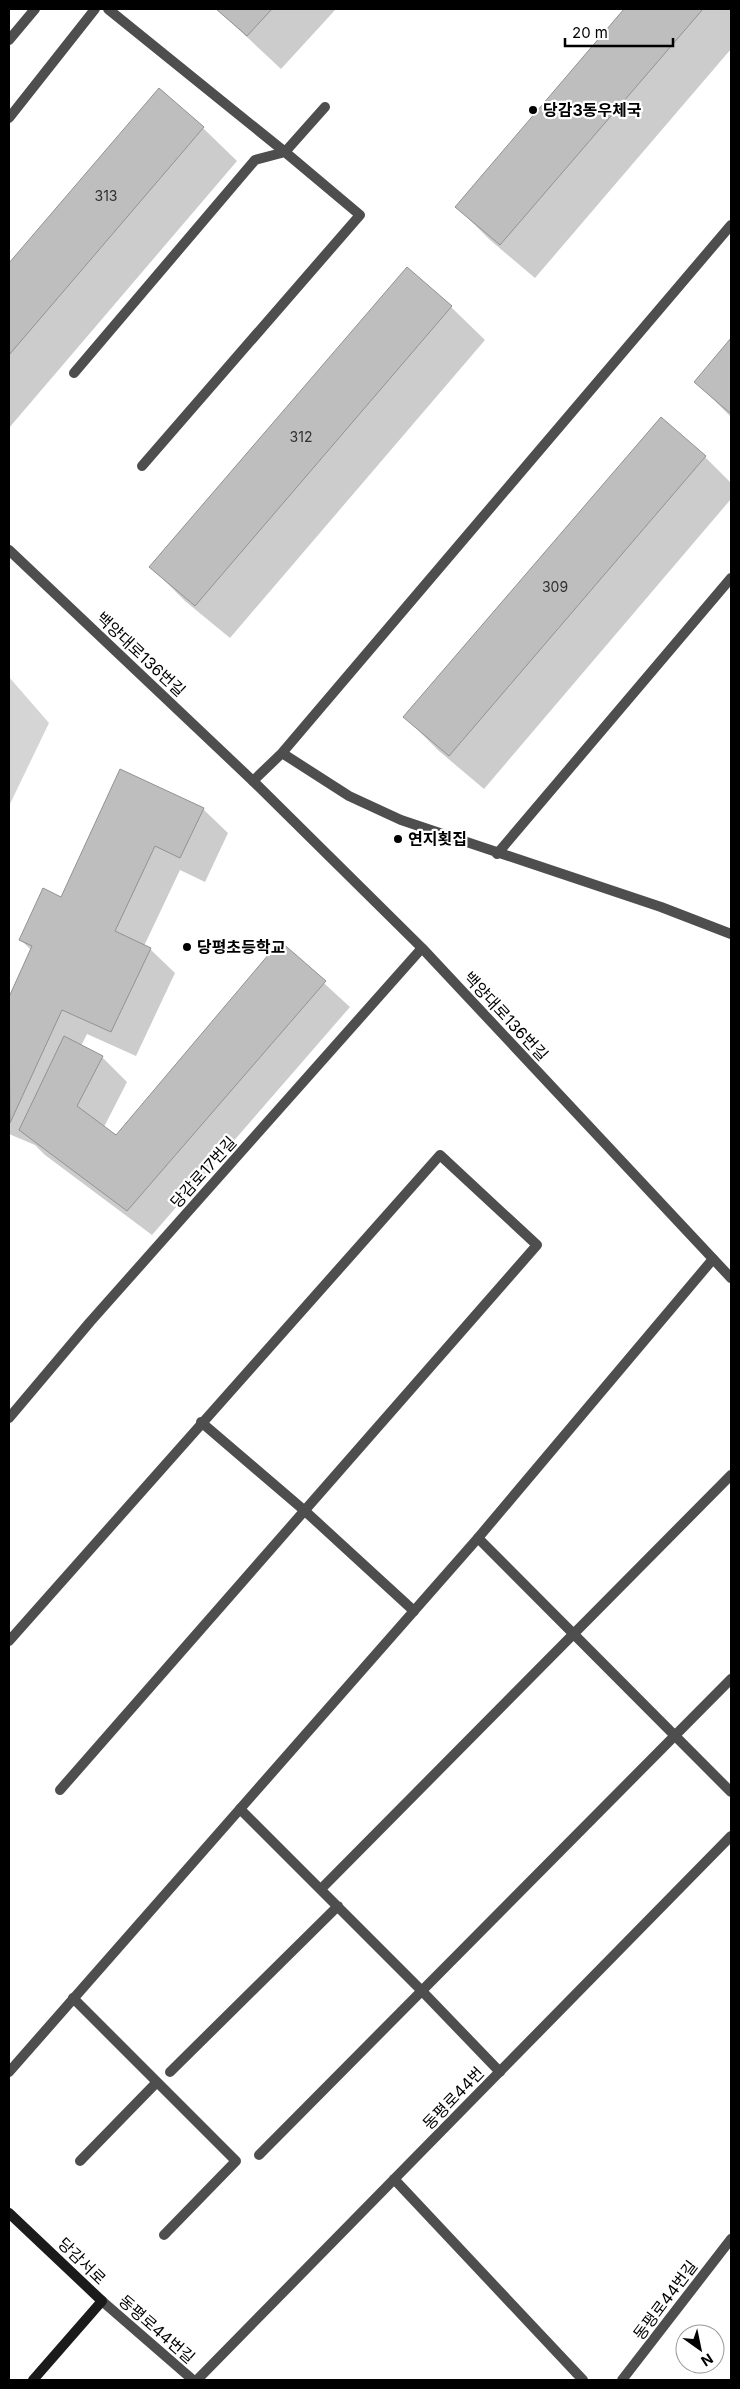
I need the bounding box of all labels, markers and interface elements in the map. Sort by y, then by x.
scale bar [565,15,672,47]
text: 20 m [572,23,608,42]
place label: 당감3동우체국 [543,100,642,120]
marker: 당감3동우체국 [527,104,539,116]
house number: 313 [95,187,118,204]
house number: 312 [290,428,312,445]
house number: 309 [542,578,568,595]
street label: 백양대로136번길 [92,608,190,700]
place label: 연지횟집 [408,829,467,849]
marker: 연지횟집 [392,833,404,845]
place label: 당평초등학교 [197,937,286,957]
marker: 당평초등학교 [181,941,193,953]
street label: 백양대로136번길 [460,967,552,1065]
street label: 당감로17번길 [166,1132,240,1212]
street label: 동평로44번 [418,2062,488,2134]
street label: 당감서로 [54,2233,110,2289]
street label: 동평로44번길 [629,2256,701,2344]
street label: 동평로44번길 [115,2291,199,2367]
north arrow [675,2324,725,2374]
text: N [698,2350,716,2370]

